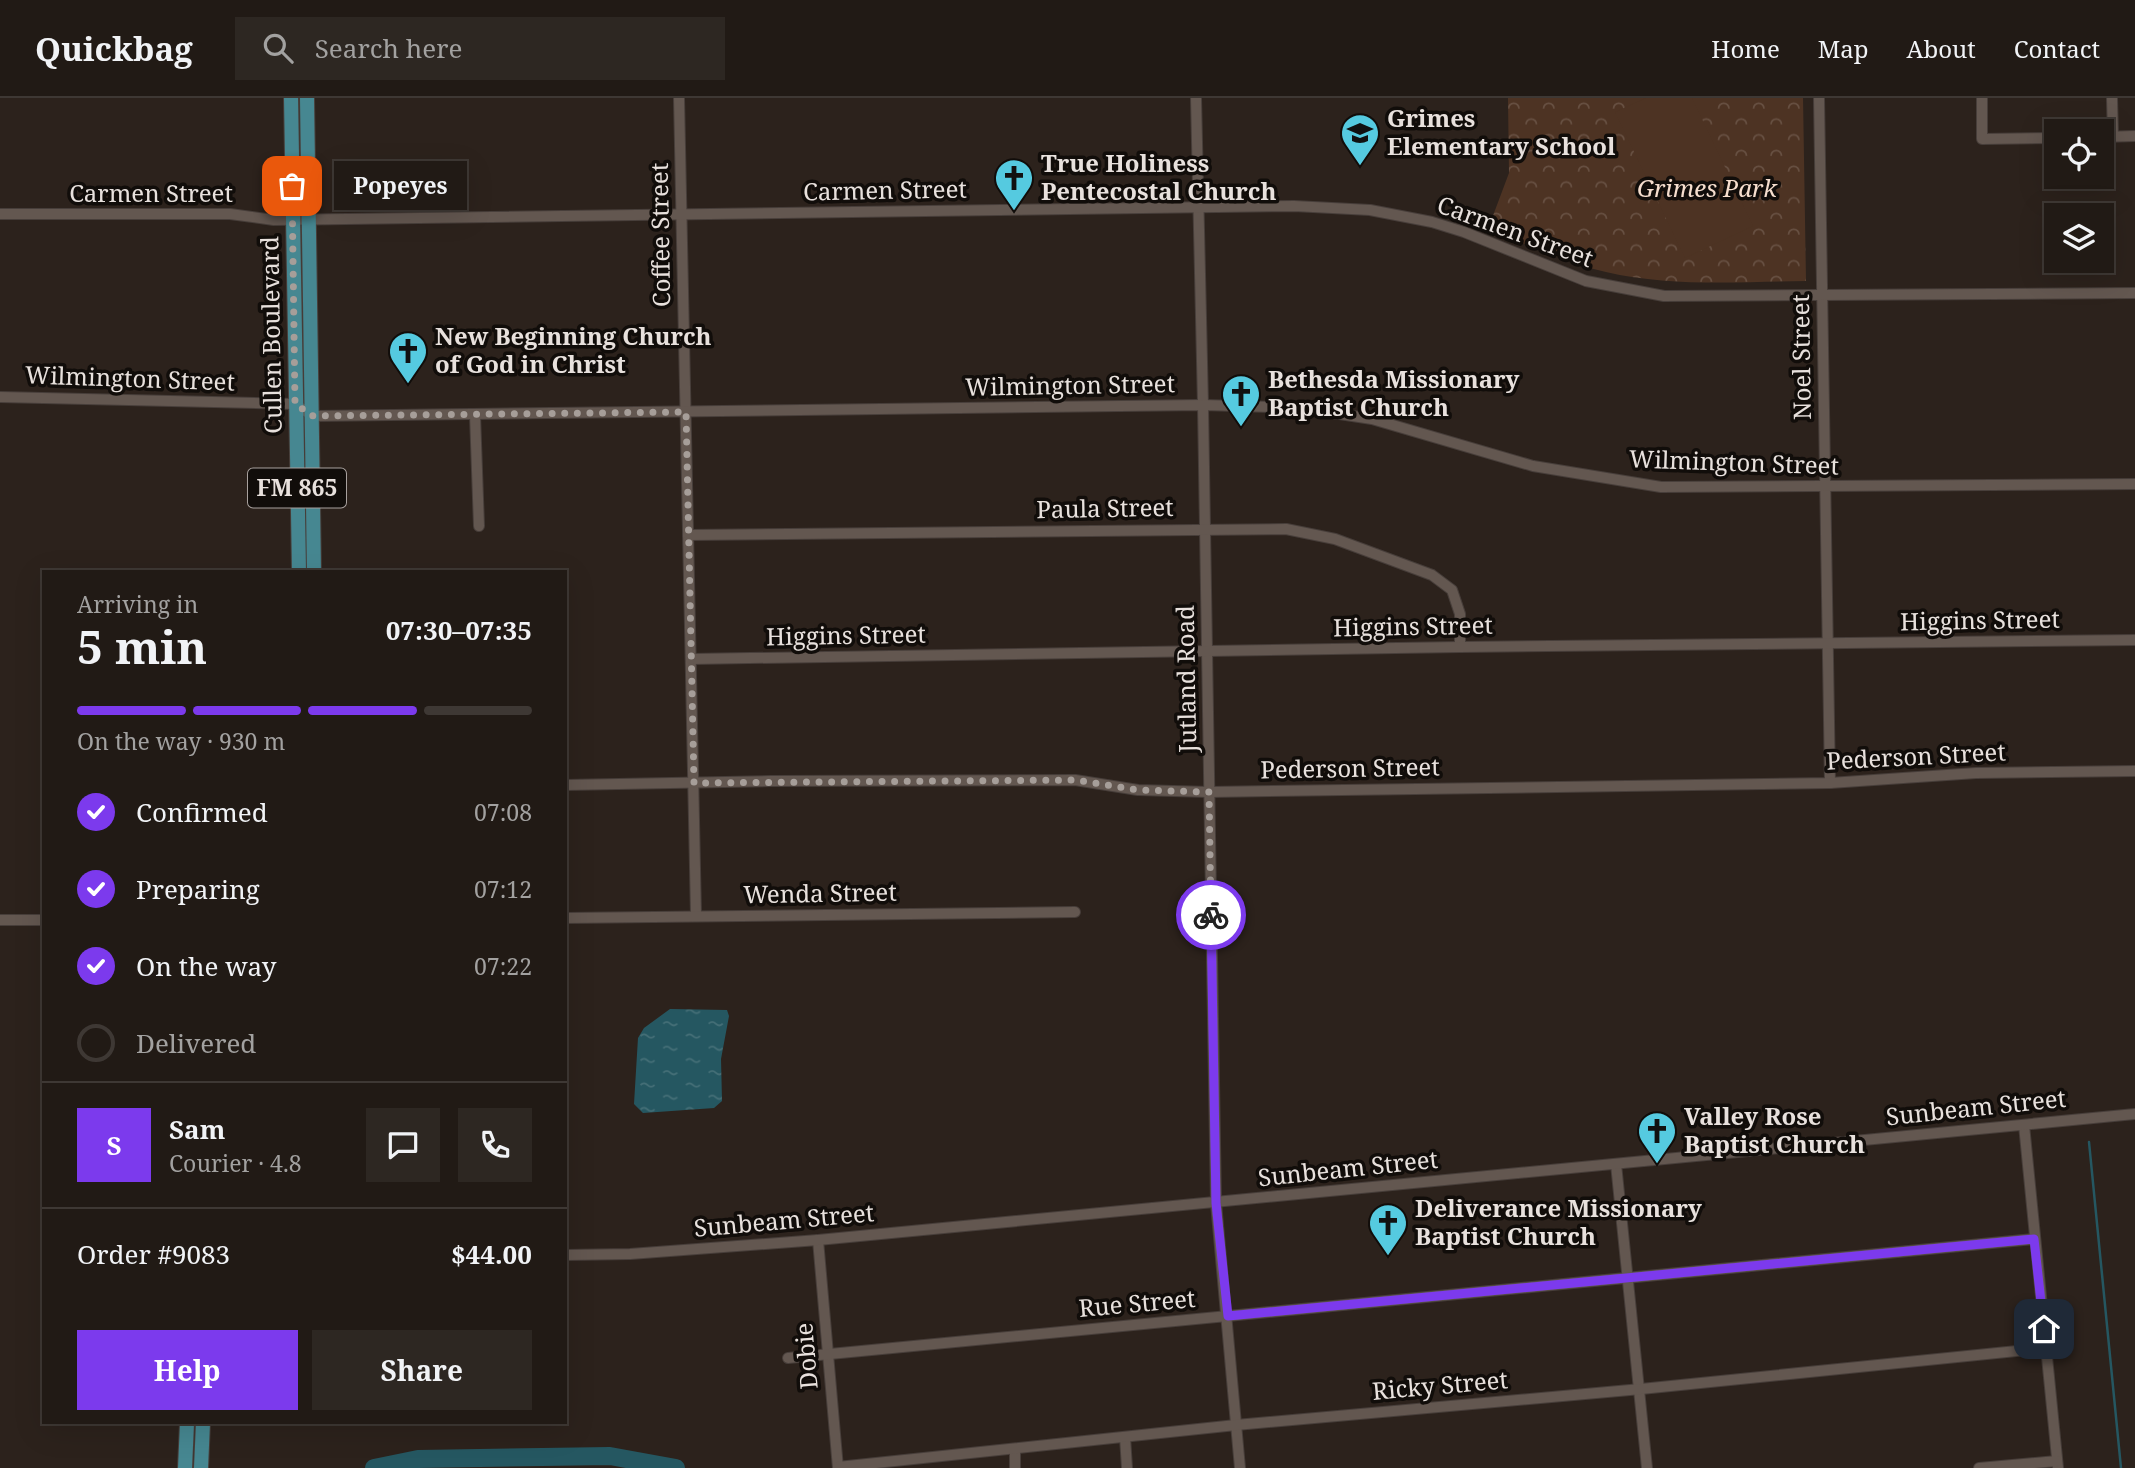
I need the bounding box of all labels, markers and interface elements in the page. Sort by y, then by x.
search box [235,17,725,80]
text: Quickbag [35,26,193,71]
icon: search [259,29,297,67]
text: Search here [315,30,462,66]
text: Home [1711,32,1780,65]
text: Map [1818,32,1869,65]
text: About [1907,32,1976,65]
text: Contact [2014,32,2100,65]
place label: Grimes Elementary School [1387,101,1616,162]
school or university icon: Grimes Elementary School [1339,112,1381,167]
map controls [2044,119,2114,273]
button: locate [2044,119,2114,189]
place label: True Holiness Pentecostal Church [1041,146,1277,207]
pin [262,156,322,216]
church icon: True Holiness Pentecostal Church [993,157,1035,212]
callout: Popeyes [334,162,467,210]
street label: Coffee Street [642,163,677,308]
icon: bag [273,167,311,205]
text: Popeyes [353,169,448,201]
park label: Grimes Park [1637,171,1778,204]
street label: Carmen Street [803,172,967,207]
street label: Carmen Street [69,176,233,209]
street label: Carmen Street [1433,187,1598,274]
button: layers [2044,203,2114,273]
street label: Cullen Boulevard [252,236,289,434]
street label: Noel Street [1783,294,1818,420]
place label: New Beginning Church of God in Christ [435,319,712,380]
church icon: New Beginning Church of God in Christ [387,330,429,385]
street label: Wilmington Street [25,357,236,398]
place label: Bethesda Missionary Baptist Church [1268,362,1520,423]
street label: Wilmington Street [965,366,1175,403]
church icon: Bethesda Missionary Baptist Church [1220,373,1262,428]
street label: Wilmington Street [1629,441,1840,482]
road number: FM 865 [248,468,346,508]
street label: Paula Street [1036,490,1174,525]
text: Arriving in [77,588,198,620]
street label: Higgins Street [1900,602,2060,637]
street label: Jutland Road [1168,605,1203,754]
street label: Higgins Street [1333,608,1493,643]
text: 07:30–07:35 [386,612,532,648]
text: 5 min [77,615,207,677]
street label: Higgins Street [766,617,926,652]
text: On the way · 930 m [77,725,285,757]
street label: Pederson Street [1825,734,2006,777]
street label: Pederson Street [1260,749,1440,786]
icon: check [77,793,115,831]
text: Confirmed [136,794,268,830]
text: 07:08 [474,796,532,828]
icon: check [77,870,115,908]
text: Preparing [136,871,260,907]
text: 07:12 [474,873,532,905]
street label: Wenda Street [743,875,897,910]
courier [1176,880,1246,950]
icon: bike [1192,896,1230,934]
icon: check [77,947,115,985]
text: On the way [136,948,276,984]
text: 07:22 [474,950,532,982]
text: Delivered [136,1025,256,1061]
street label: Sunbeam Street [1884,1081,2067,1132]
place label: Valley Rose Baptist Church [1684,1099,1865,1160]
button: chat [366,1108,440,1182]
button: phone [458,1108,532,1182]
church icon: Valley Rose Baptist Church [1636,1110,1678,1165]
text: Sam [169,1111,225,1147]
text: S [106,1127,122,1163]
street label: Sunbeam Street [1256,1142,1439,1193]
text: Courier · 4.8 [169,1147,302,1179]
place label: Deliverance Missionary Baptist Church [1415,1191,1702,1252]
street label: Sunbeam Street [692,1195,875,1244]
church icon: Deliverance Missionary Baptist Church [1367,1202,1409,1257]
text: Order #9083 [77,1236,230,1272]
text: $44.00 [451,1236,532,1272]
street label: Rue Street [1077,1281,1197,1324]
pin [2014,1299,2074,1359]
icon: home [2025,1310,2063,1348]
street label: Dobie [786,1322,825,1391]
button: Help [77,1330,298,1410]
button: Share [312,1330,532,1410]
street label: Ricky Street [1371,1362,1509,1407]

